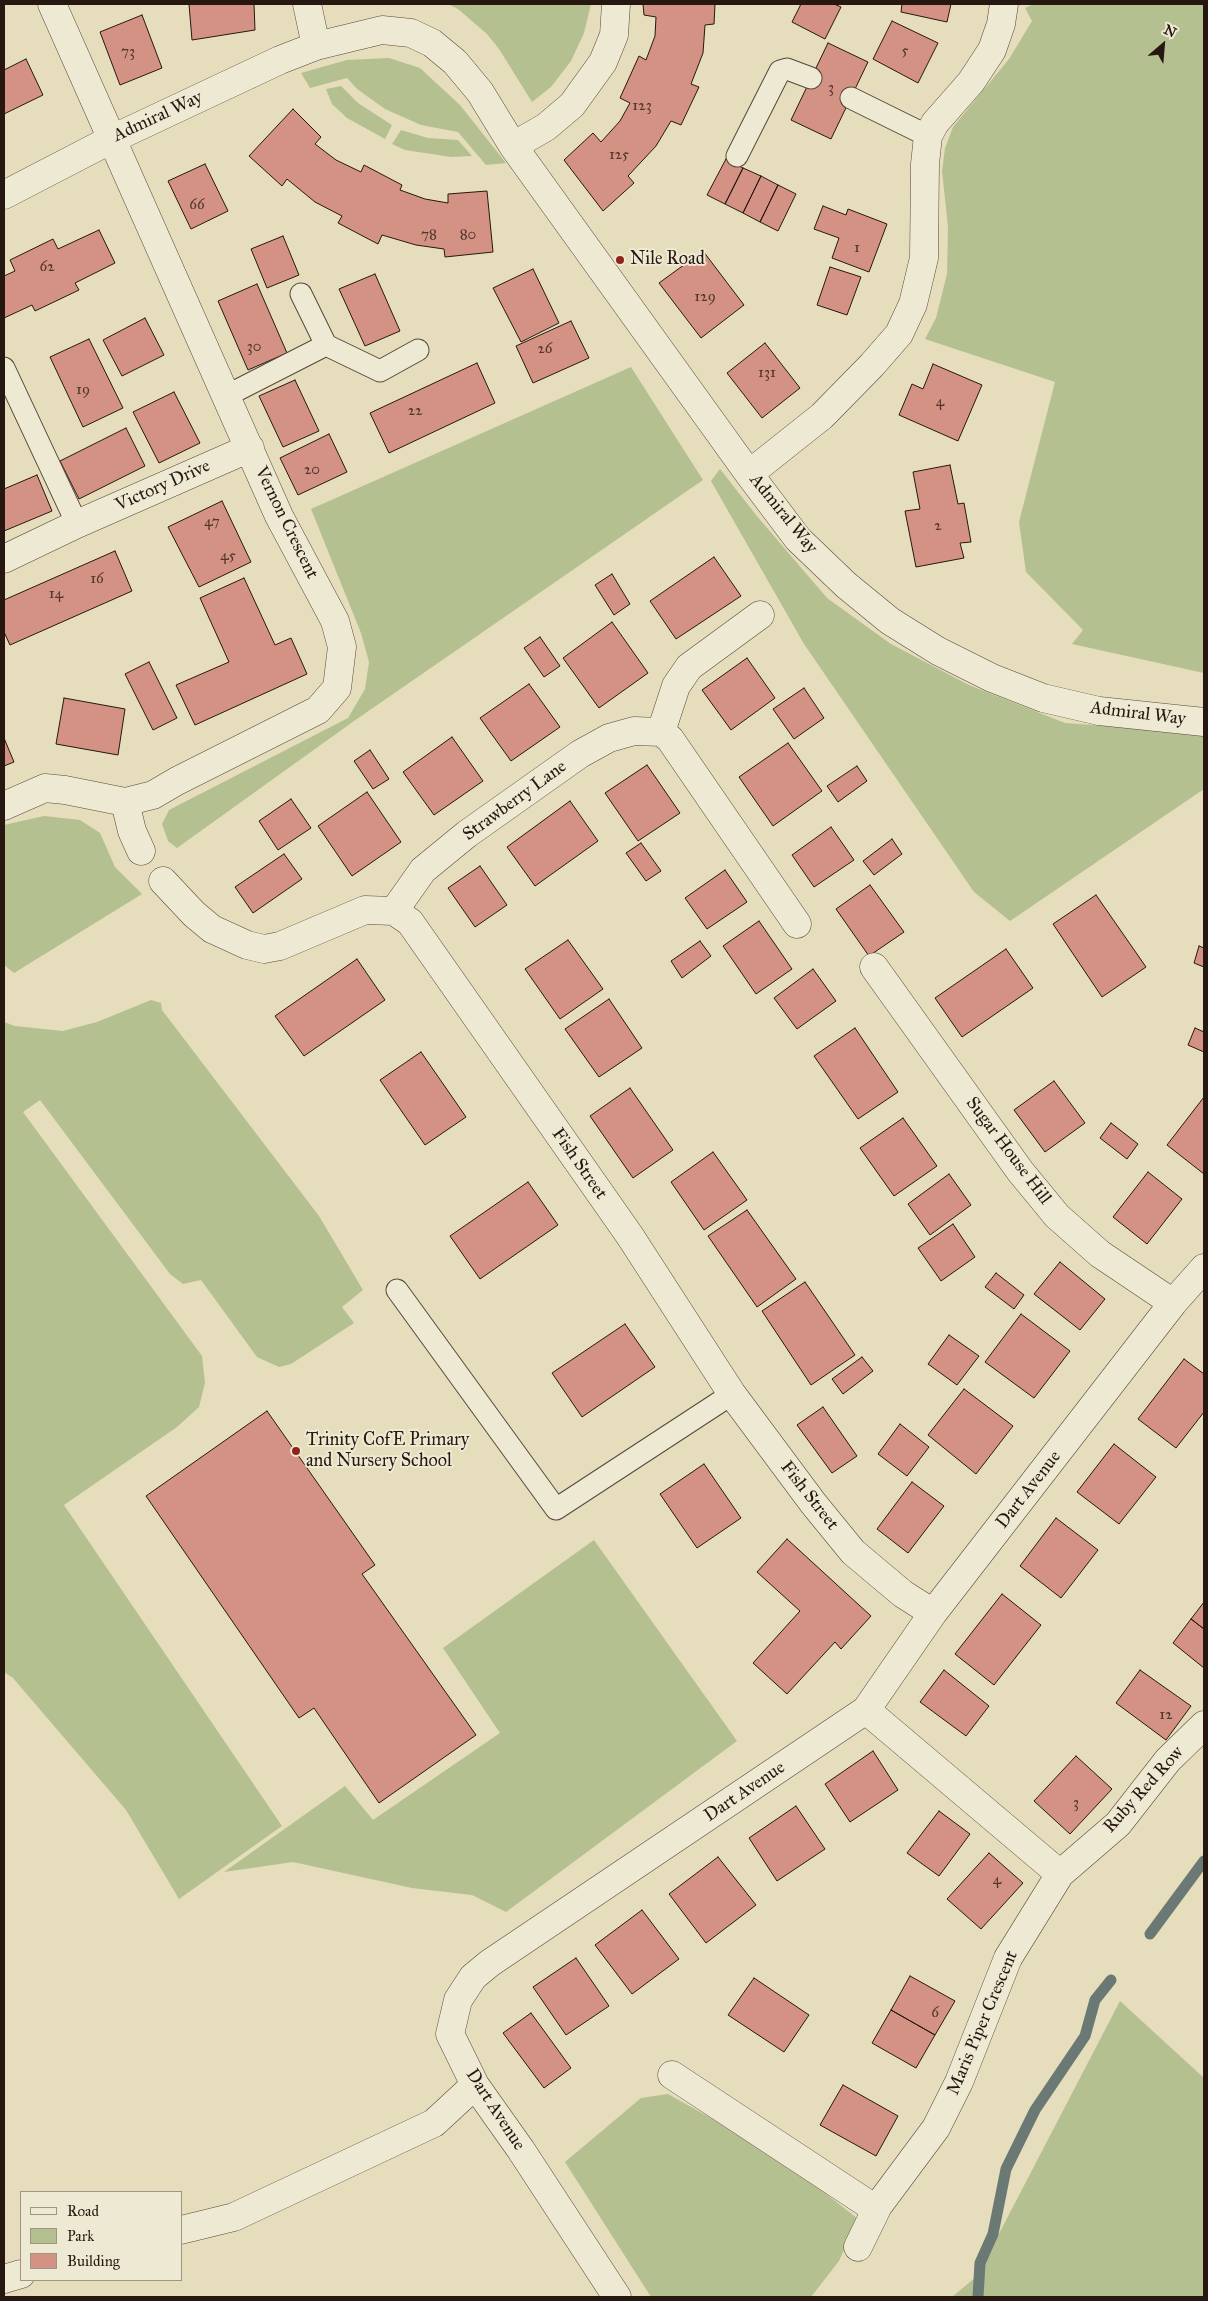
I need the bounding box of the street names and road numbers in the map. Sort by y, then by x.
street label: Admiral Way [110,87,206,147]
street label: Victory Drive [112,456,214,516]
street label: Vernon Crescent [250,463,322,583]
street label: Admiral Way [744,470,822,558]
street label: Admiral Way [1089,697,1187,731]
street label: Strawberry Lane [459,756,571,846]
street label: Sugar House Hill [961,1093,1055,1209]
street label: Fish Street [547,1124,611,1204]
street label: Dart Avenue [992,1447,1066,1533]
street label: Fish Street [775,1457,843,1535]
street label: Ruby Red Row [1099,1742,1189,1838]
street label: Dart Avenue [700,1757,790,1827]
street label: Maris Piper Crescent [943,1948,1023,2098]
street label: Dart Avenue [461,2065,529,2155]

